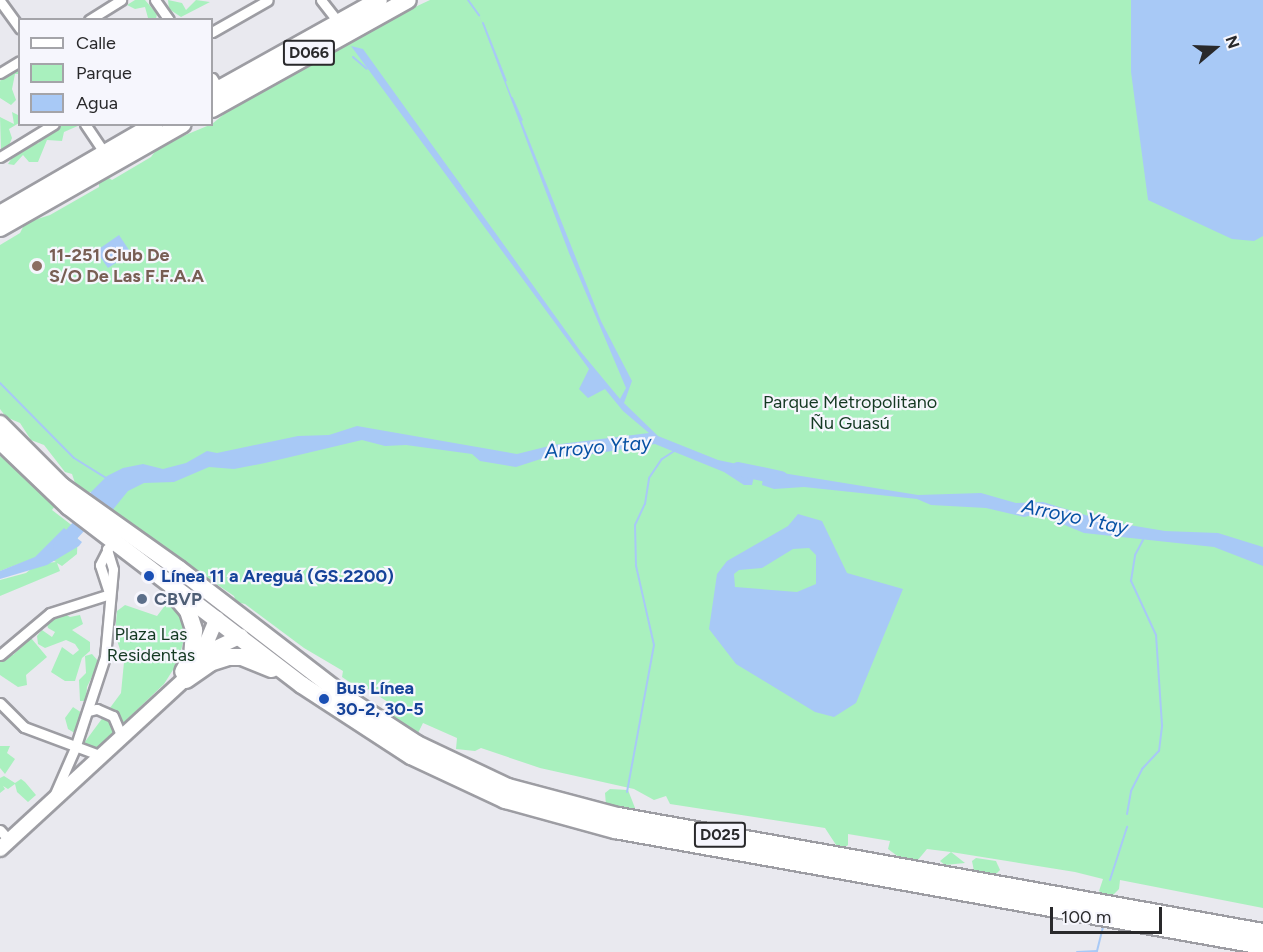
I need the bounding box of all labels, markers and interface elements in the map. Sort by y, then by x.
legend [18,18,213,126]
north arrow [1185,18,1245,78]
text: Calle [76,32,116,54]
text: N [1221,33,1243,51]
road number: D066 [282,40,336,66]
text: Parque [76,62,132,84]
text: Agua [76,92,118,114]
place label: 11-251 Club De S/O De Las F.F.A.A [49,245,204,288]
marker: 11-251 Club De S/O De Las F.F.A.A [30,259,44,273]
park label: Parque Metropolitano Ñu Guasú [763,392,937,434]
water label: Arroyo Ytay [543,430,653,464]
water label: Arroyo Ytay [1020,494,1130,540]
place label: Línea 11 a Areguá (GS.2200) [161,565,394,587]
marker: Línea 11 a Areguá (GS.2200) [142,569,156,583]
place label: CBVP [154,588,202,610]
marker: CBVP [135,592,149,606]
park label: Plaza Las Residentas [107,624,195,666]
place label: Bus Línea 30-2, 30-5 [336,678,424,720]
marker: Bus Línea 30-2, 30-5 [317,692,331,706]
road number: D025 [693,822,747,848]
scale bar [1053,895,1166,933]
text: 100 m [1061,906,1111,928]

